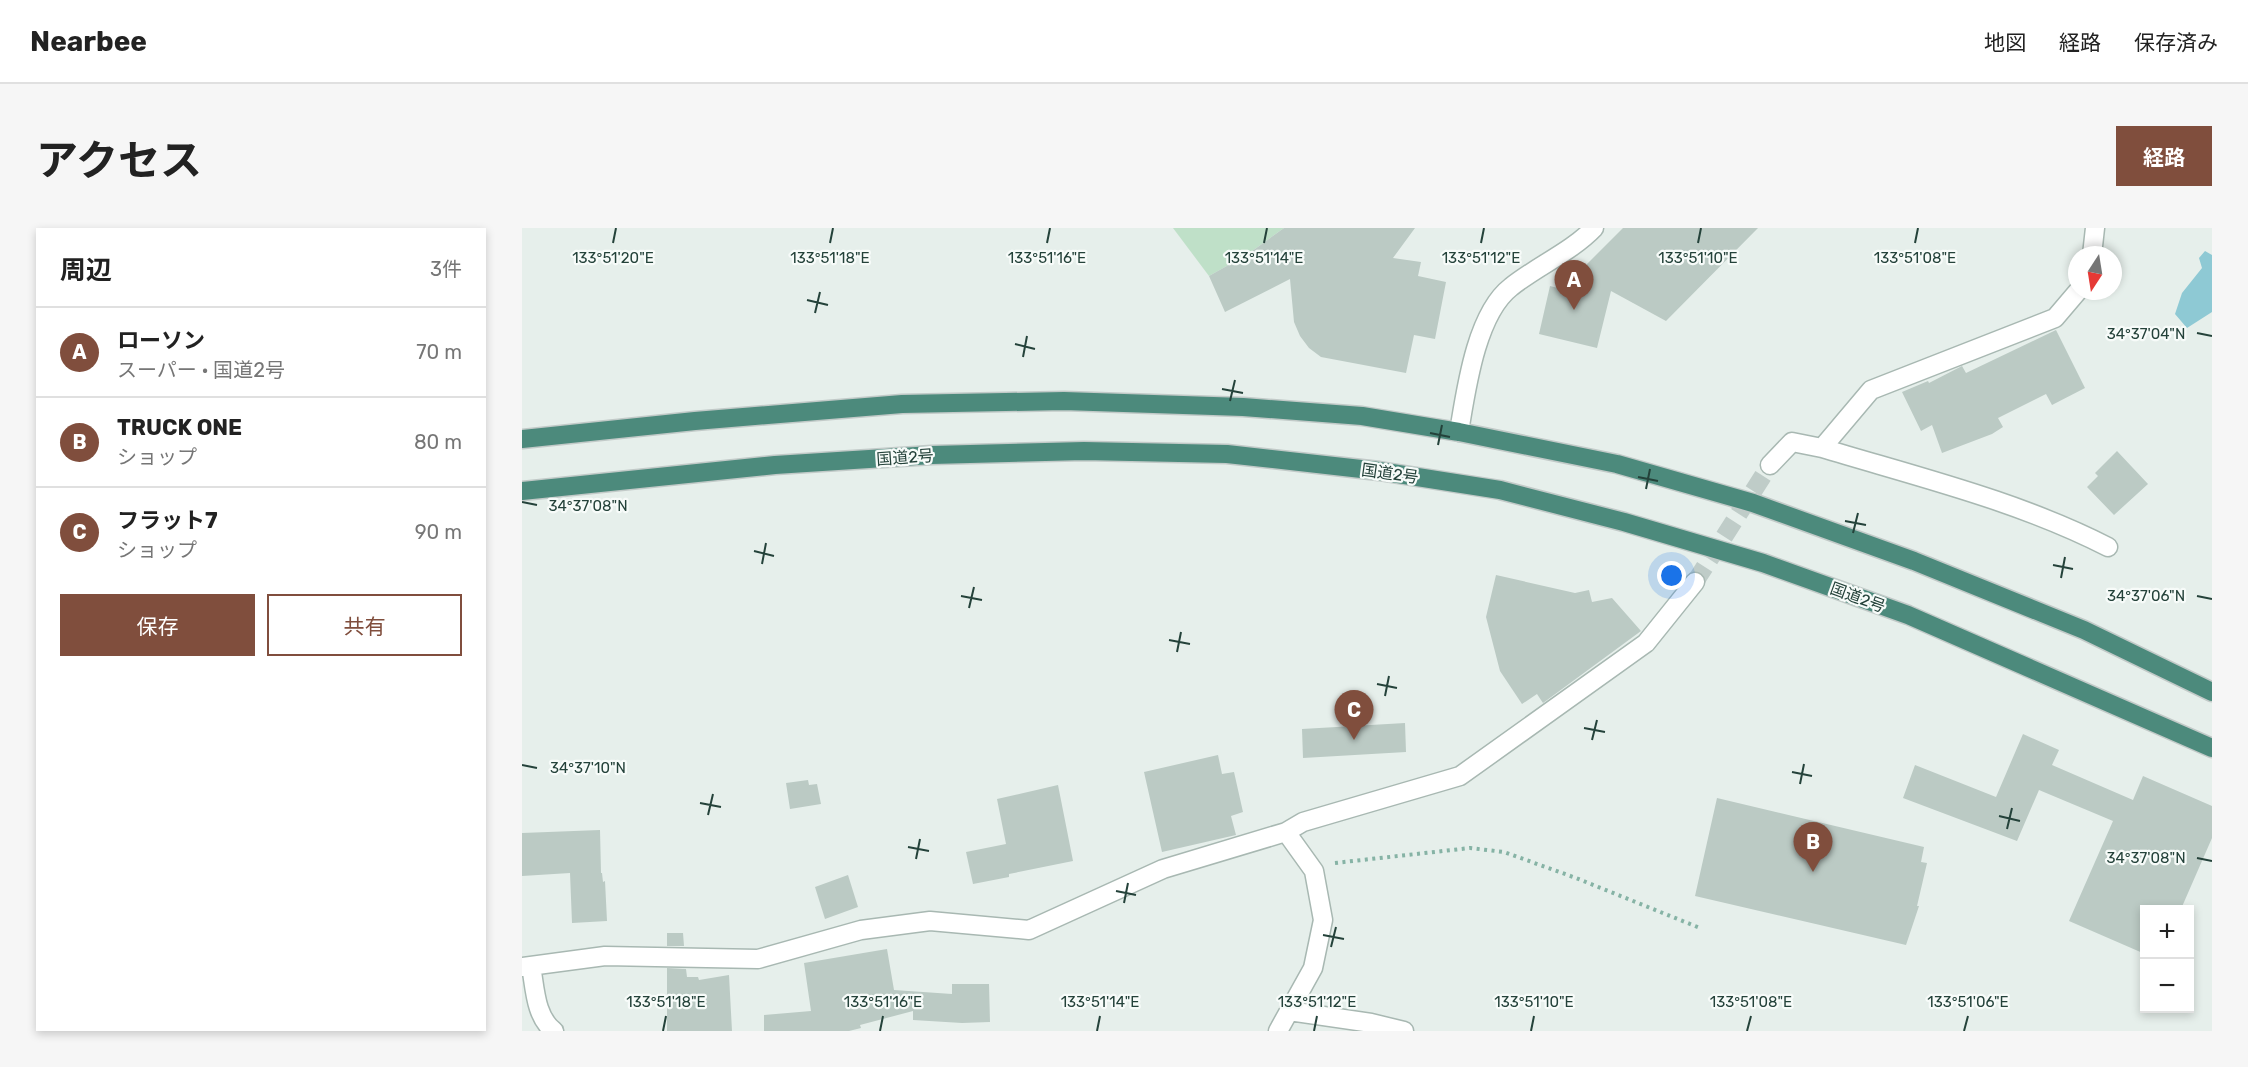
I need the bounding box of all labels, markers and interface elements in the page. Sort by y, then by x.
text: Nearbee [30,25,147,58]
text: 地図 [1984,30,2026,55]
text: 経路 [2059,30,2101,55]
text: 保存済み [2134,30,2218,55]
button: 経路 [2116,126,2212,186]
text: アクセス [36,136,202,186]
north arrow [2068,246,2122,300]
text: 133°51'20"E [572,249,654,267]
text: 133°51'18"E [790,249,870,267]
text: 133°51'16"E [1008,249,1086,267]
text: 133°51'14"E [1225,249,1303,267]
text: 133°51'12"E [1442,249,1520,267]
text: 133°51'10"E [1658,249,1738,267]
text: 133°51'08"E [1874,249,1956,267]
text: 周辺 [60,255,112,286]
text: 3件 [430,257,462,281]
pin: A [1554,260,1594,310]
text: 34°37'04"N [2107,325,2185,343]
text: ローソン [117,327,205,354]
text: A [72,340,87,364]
text: 70 m [416,340,462,364]
text: スーパー · 国道2号 [117,358,285,382]
text: TRUCK ONE [117,414,242,441]
text: B [72,430,87,454]
text: 80 m [414,430,462,454]
text: ショップ [117,445,197,469]
street label: 国道2号 [876,446,934,469]
street label: 国道2号 [1360,460,1420,487]
text: 34°37'08"N [548,497,628,515]
text: フラット7 [117,507,218,534]
text: C [72,520,87,544]
text: 90 m [415,520,462,544]
text: ショップ [117,538,197,562]
your location [1657,561,1686,590]
street label: 国道2号 [1828,579,1888,616]
text: 34°37'06"N [2107,587,2185,605]
button: 保存 [60,594,255,656]
button: 共有 [267,594,462,656]
pin: C [1334,690,1374,740]
text: 34°37'10"N [550,759,626,777]
pin: B [1794,822,1832,872]
text: 34°37'08"N [2106,849,2186,867]
map controls [2140,905,2194,1013]
button: + [2140,905,2194,959]
button: − [2140,959,2194,1013]
text: 133°51'18"E [626,993,706,1011]
text: 133°51'16"E [844,993,922,1011]
text: 133°51'14"E [1061,993,1139,1011]
text: 133°51'12"E [1278,993,1356,1011]
text: 133°51'10"E [1494,993,1574,1011]
text: 133°51'08"E [1710,993,1792,1011]
text: 133°51'06"E [1927,993,2009,1011]

